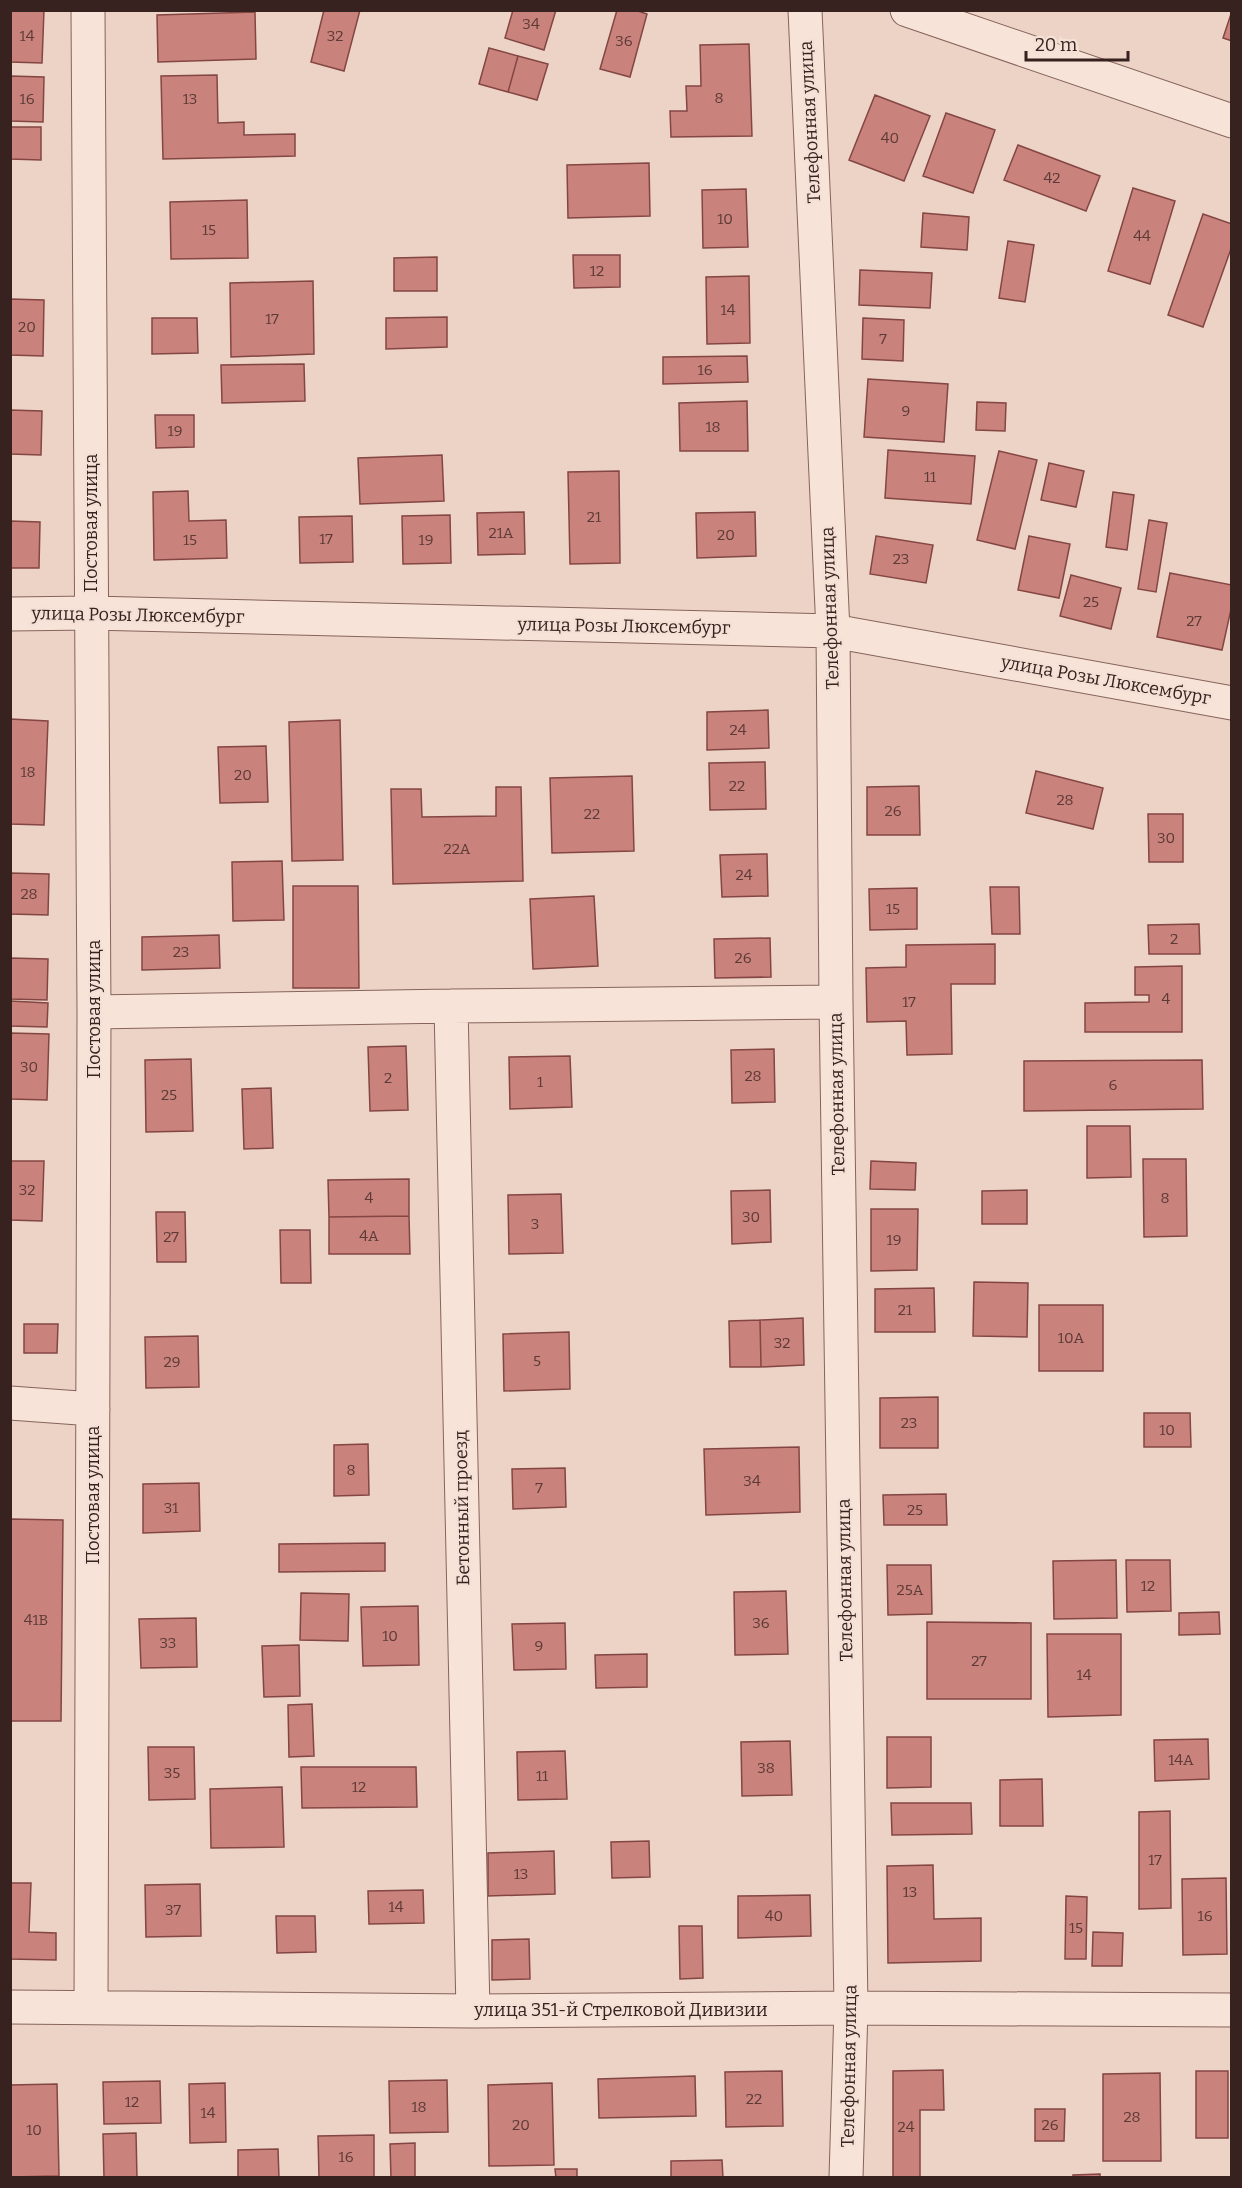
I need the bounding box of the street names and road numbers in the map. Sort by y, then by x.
street label: Телефонная улица [795,40,825,204]
street label: Постовая улица [80,453,102,592]
street label: Телефонная улица [816,526,844,690]
street label: улица Розы Люксембург [30,602,245,628]
street label: улица Розы Люксембург [516,613,731,639]
street label: улица Розы Люксембург [998,651,1213,709]
street label: Постовая улица [83,939,105,1078]
street label: Телефонная улица [825,1012,849,1176]
street label: Постовая улица [82,1425,104,1564]
street label: Бетонный проезд [450,1430,474,1586]
street label: Телефонная улица [833,1498,857,1662]
street label: Телефонная улица [837,1984,861,2148]
street label: улица 351-й Стрелковой Дивизии [473,1999,768,2021]

